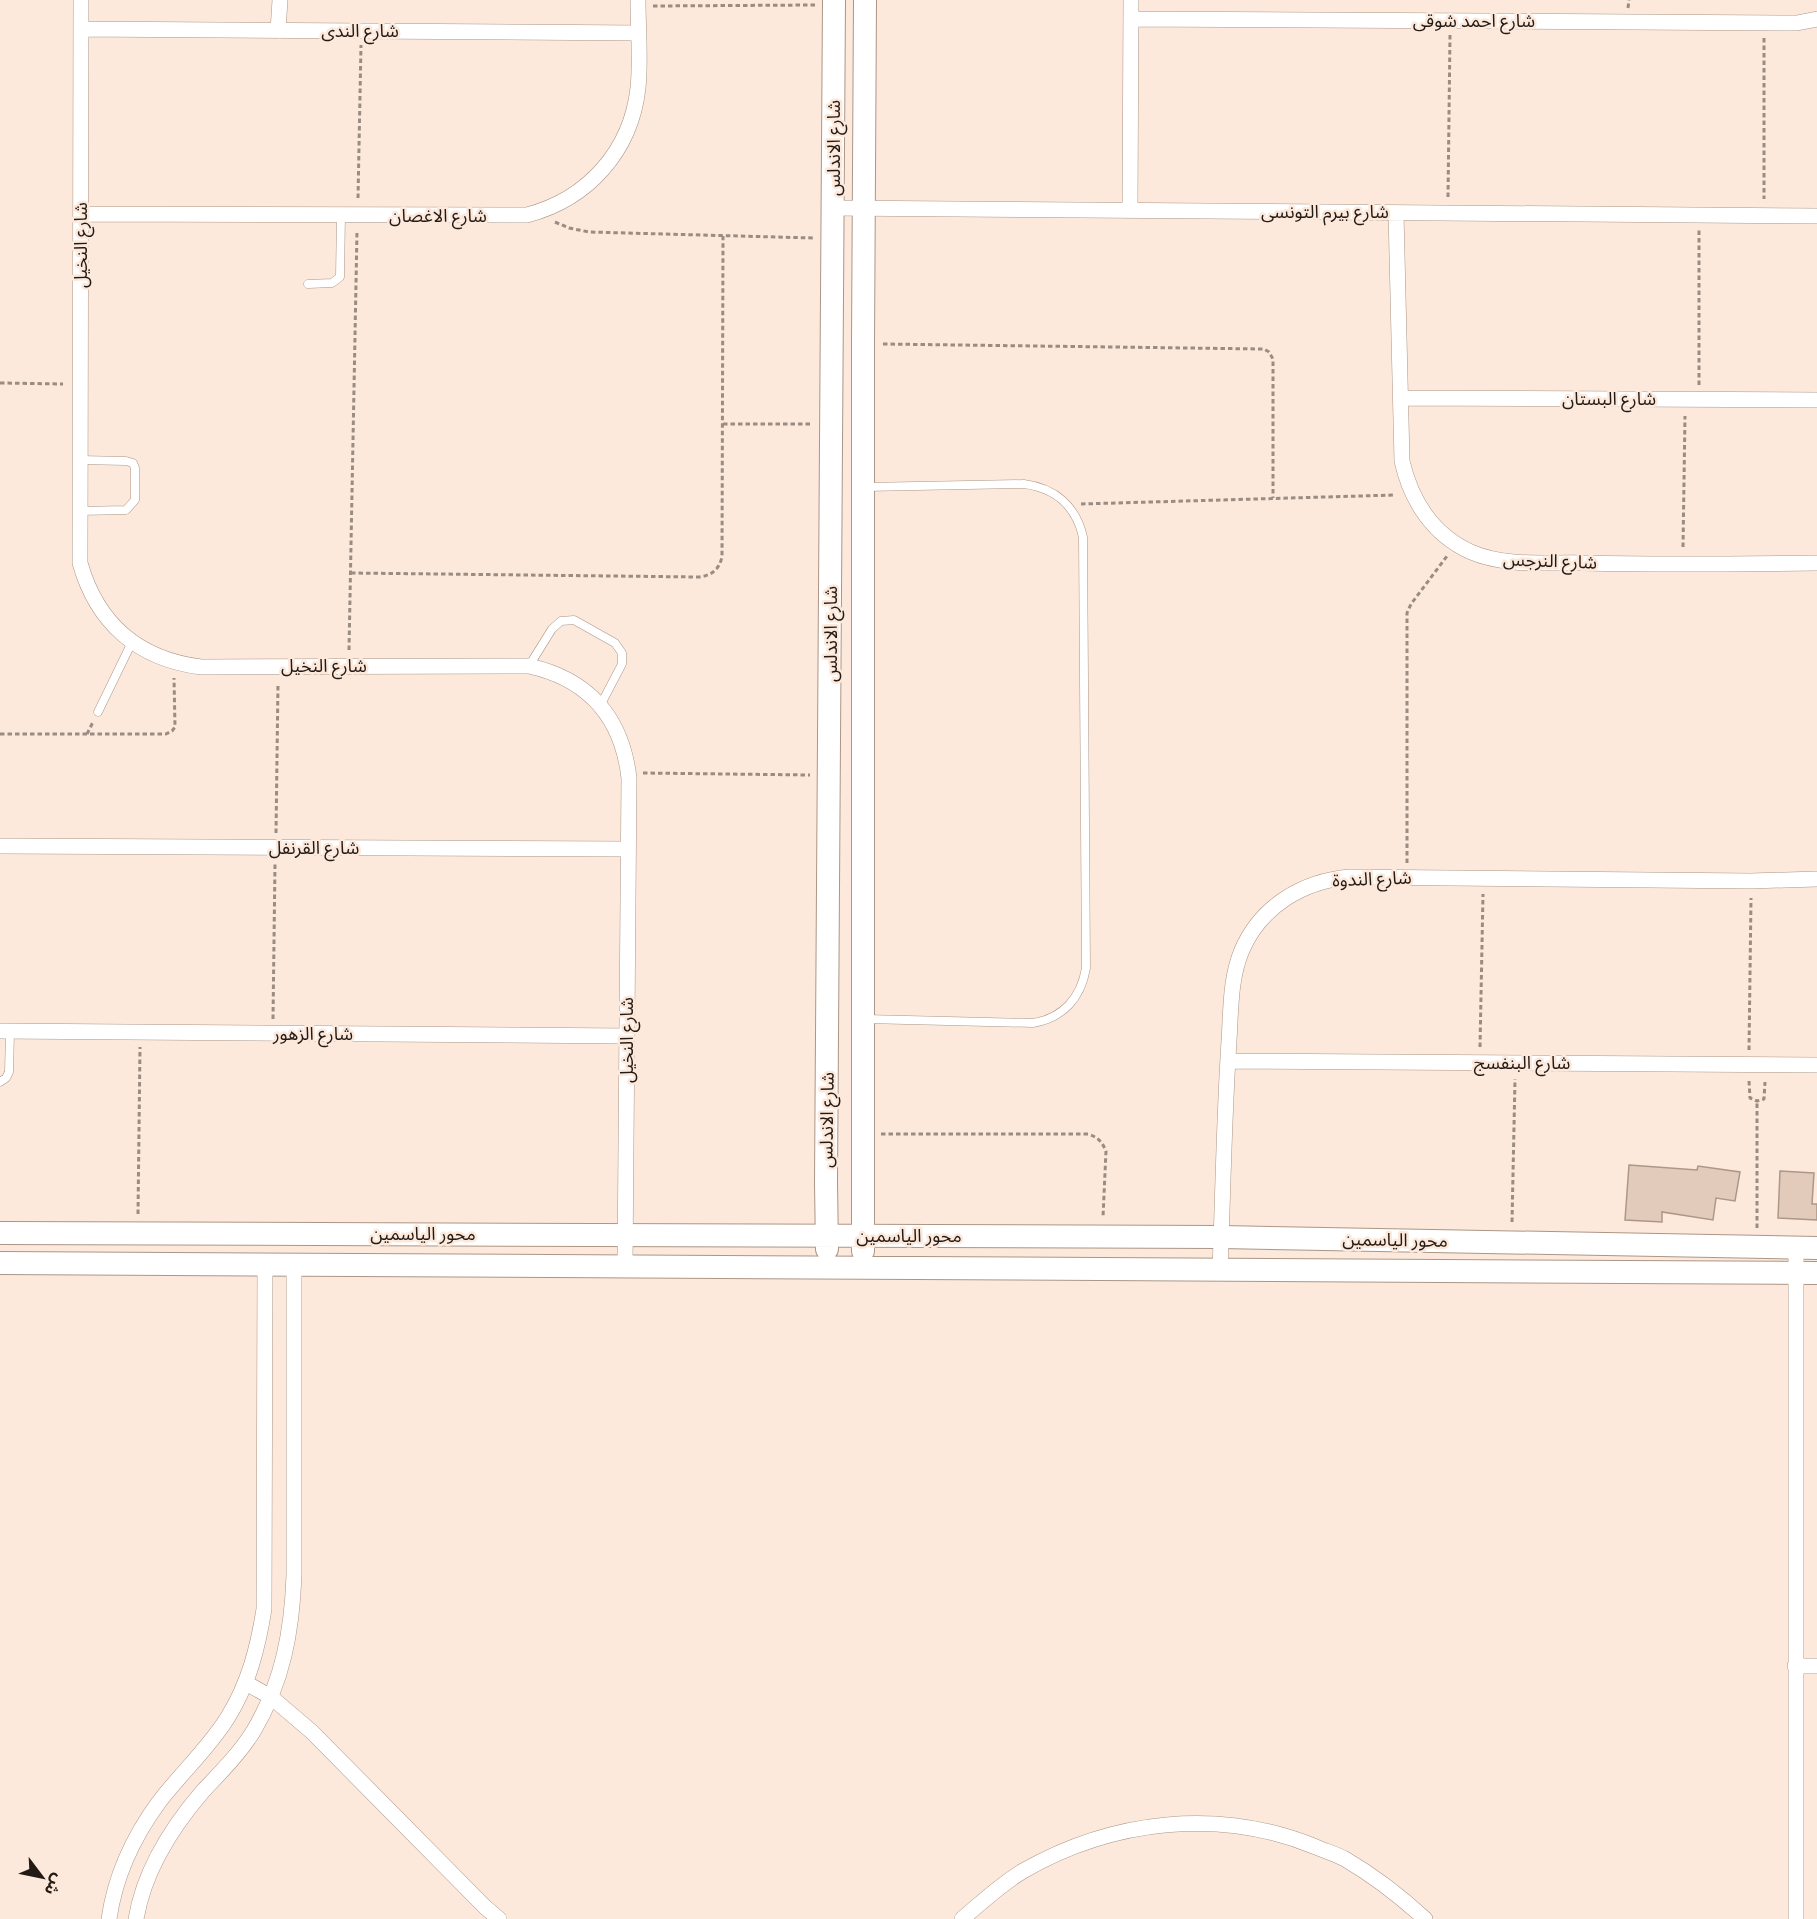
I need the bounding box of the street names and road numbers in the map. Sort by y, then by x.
street label: شارع احمد شوقى [1413,10,1535,35]
street label: شارع الندى [321,20,399,45]
street label: شارع الاندلس [823,100,848,196]
street label: شارع بيرم التونسى [1261,201,1389,226]
street label: شارع النخيل [70,202,95,288]
street label: شارع الاغصان [389,205,487,230]
street label: شارع البستان [1562,388,1656,413]
street label: شارع النرجس [1502,548,1598,577]
street label: شارع الاندلس [820,586,845,682]
street label: شارع النخيل [281,655,367,680]
street label: شارع القرنفل [269,837,359,862]
street label: شارع الندوة [1332,867,1412,894]
street label: شارع النخيل [616,997,641,1083]
street label: شارع الزهور [272,1023,353,1048]
street label: شارع البنفسج [1474,1052,1570,1077]
street label: شارع الاندلس [815,1072,842,1168]
street label: محور الياسمين [370,1223,476,1245]
street label: محور الياسمين [856,1225,962,1247]
street label: محور الياسمين [1342,1228,1448,1252]

